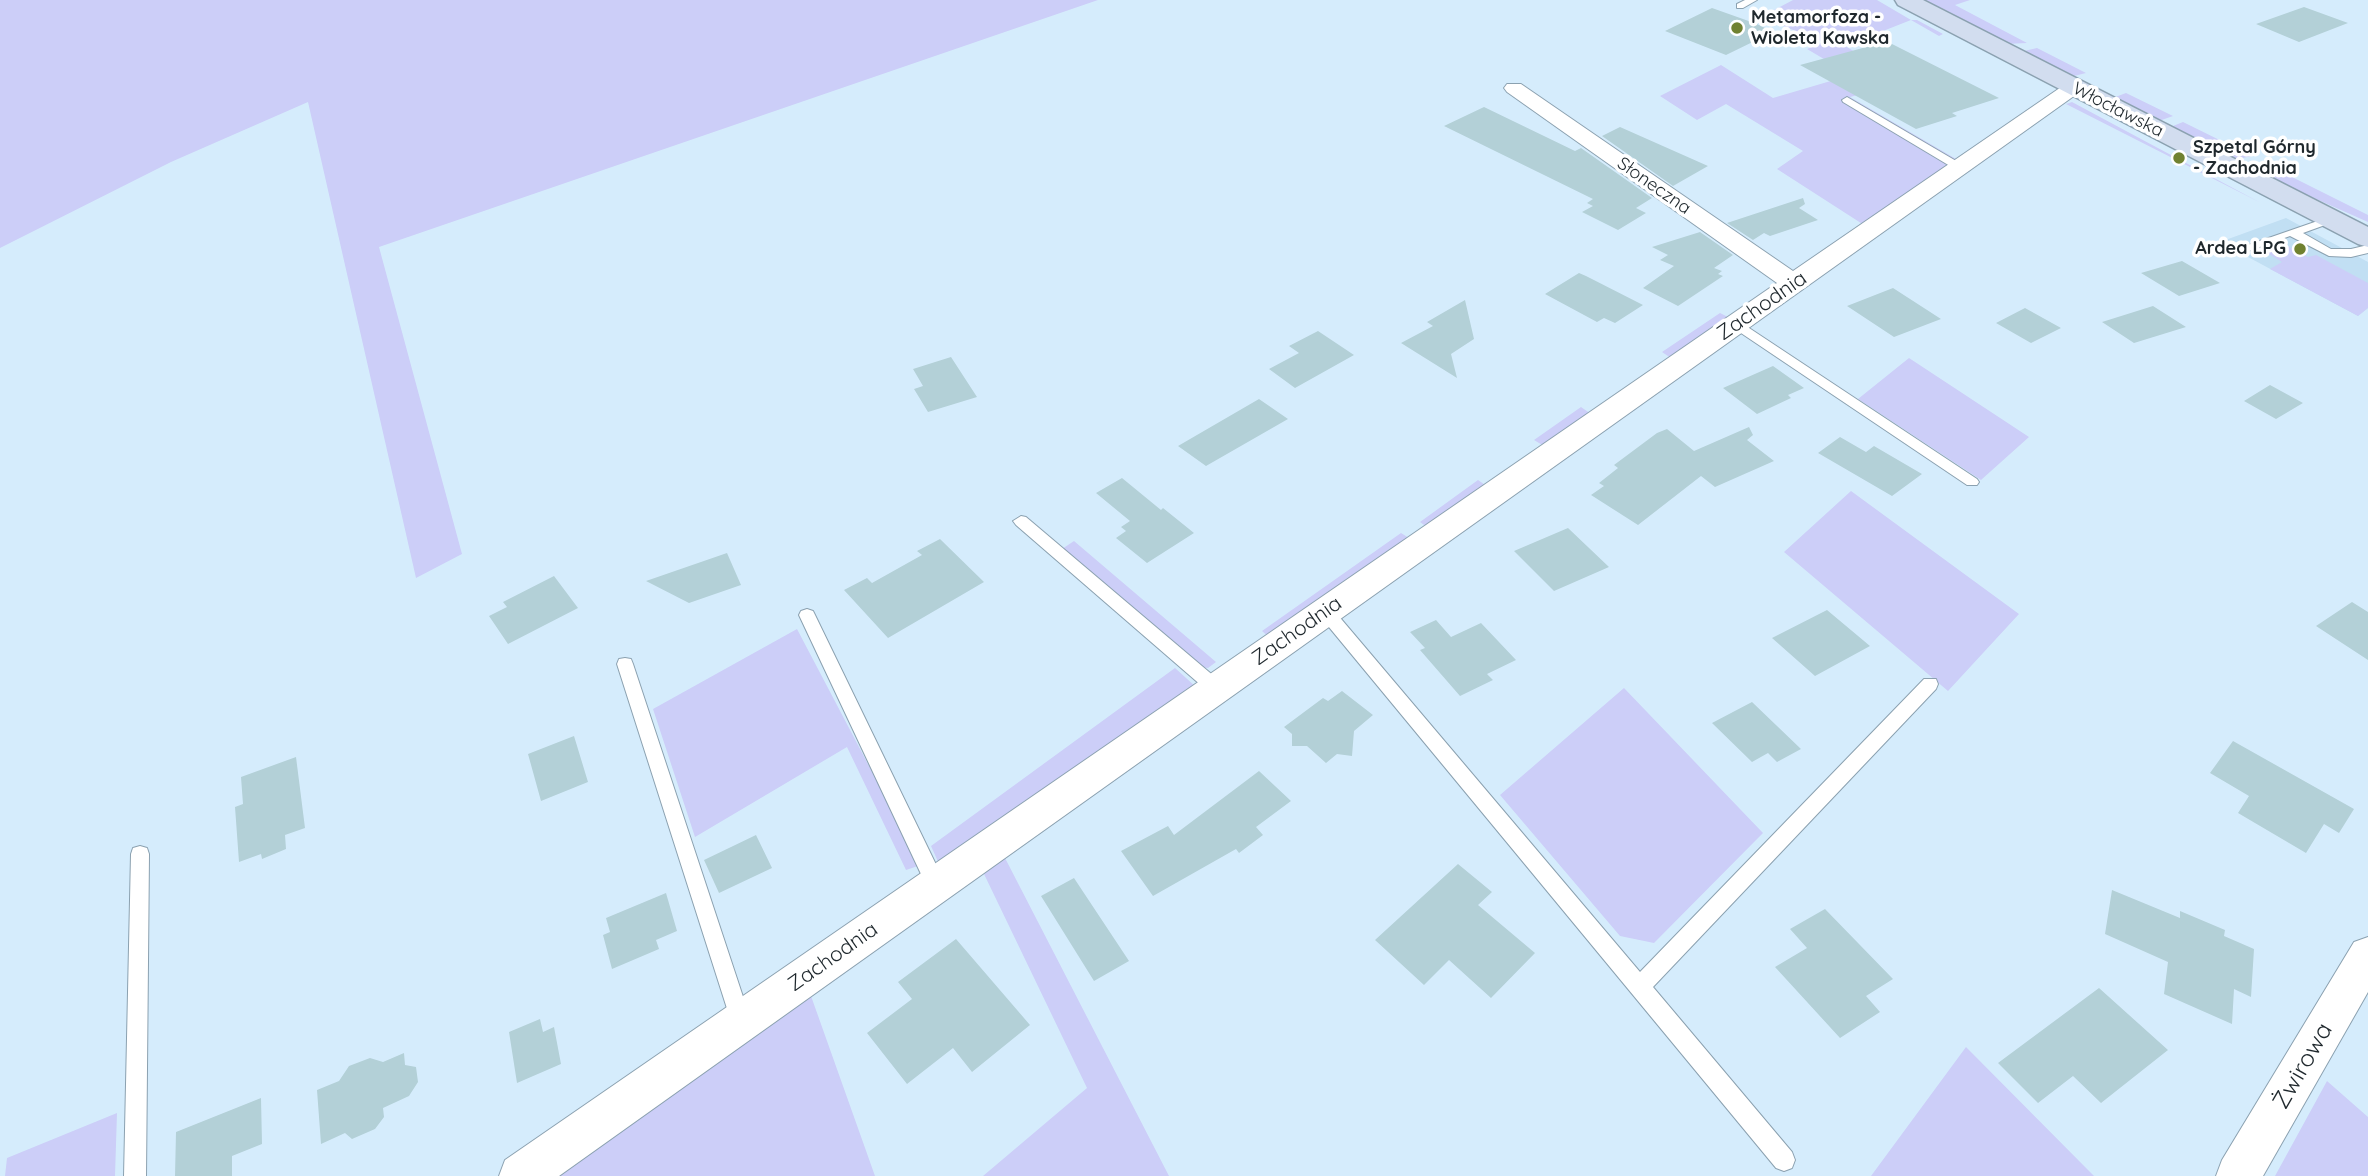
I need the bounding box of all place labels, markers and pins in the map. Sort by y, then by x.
place label: Metamorfoza - Wioleta Kawska [1751,7,1889,50]
marker: Metamorfoza - Wioleta Kawska [1729,20,1745,36]
place label: Szpetal Górny - Zachodnia [2193,137,2316,180]
marker: Szpetal Górny - Zachodnia [2171,150,2187,166]
place label: Ardea LPG [2195,238,2286,260]
marker: Ardea LPG [2292,241,2308,257]

